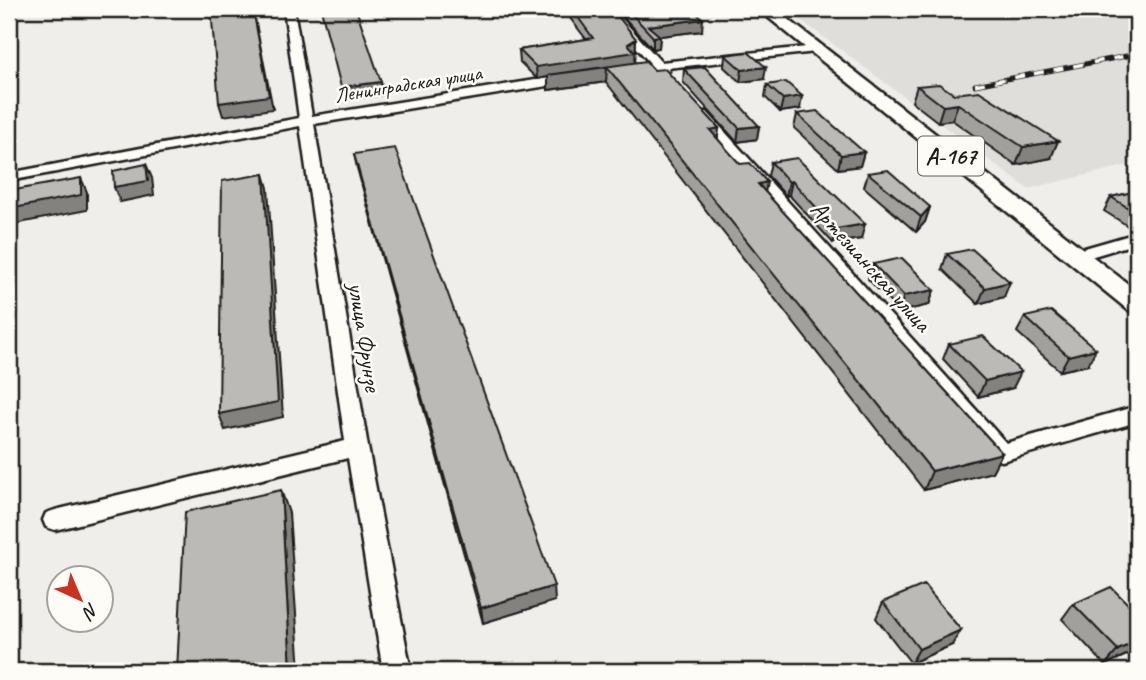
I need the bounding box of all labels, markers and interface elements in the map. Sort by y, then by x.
street label: Ленинградская улица [333,59,485,108]
road number: А-167 [918,136,984,176]
street label: Артезианская улица [804,194,939,339]
street label: улица Фрунзе [341,278,389,396]
north arrow [46,564,116,634]
text: N [76,598,104,625]

